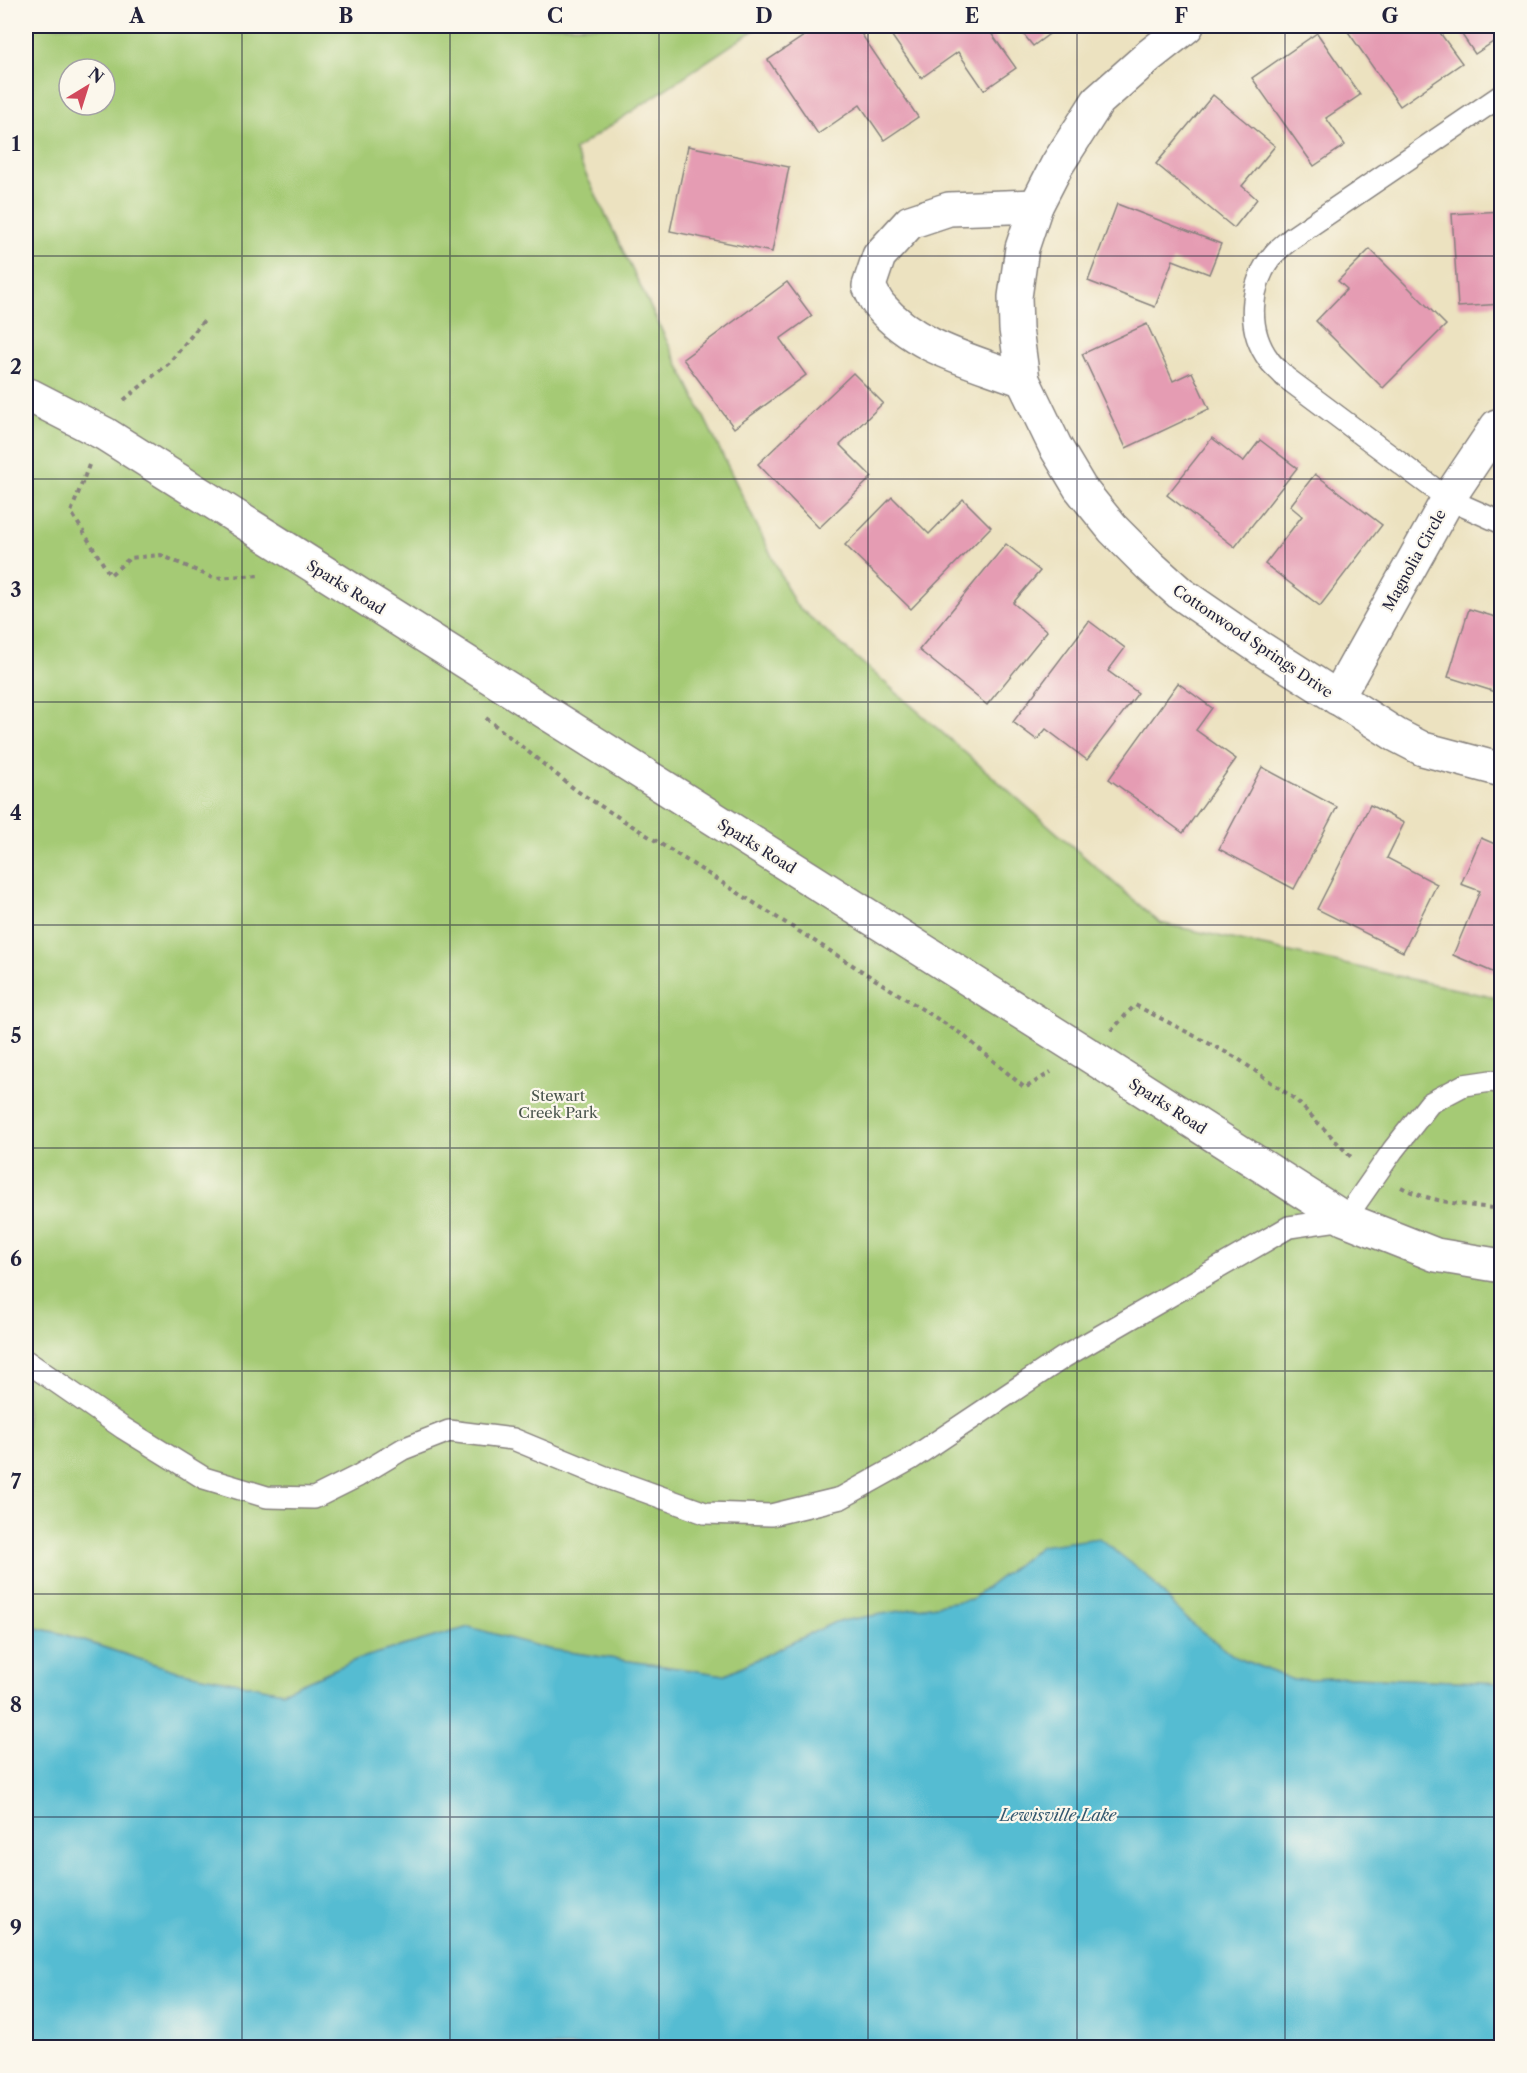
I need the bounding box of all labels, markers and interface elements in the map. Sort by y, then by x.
text: A [128,4,145,28]
text: B [339,4,354,28]
text: C [547,4,563,28]
text: D [755,4,773,28]
text: E [965,4,979,28]
text: F [1174,4,1188,28]
text: G [1382,4,1399,28]
north arrow [57,57,117,117]
text: N [85,63,108,87]
text: 1 [12,132,21,156]
text: 2 [10,355,22,379]
street label: Magnolia Circle [1378,506,1450,614]
street label: Sparks Road [303,555,389,619]
text: 3 [10,578,22,602]
street label: Cottonwood Springs Drive [1169,580,1337,702]
text: 4 [10,801,22,825]
street label: Sparks Road [714,814,800,878]
text: 5 [10,1024,22,1048]
street label: Sparks Road [1126,1074,1210,1138]
park label: Stewart Creek Park [518,1086,599,1122]
text: 6 [10,1247,22,1271]
text: 7 [11,1470,22,1494]
text: 8 [10,1693,22,1717]
water label: Lewisville Lake [998,1805,1117,1825]
text: 9 [10,1916,22,1940]

